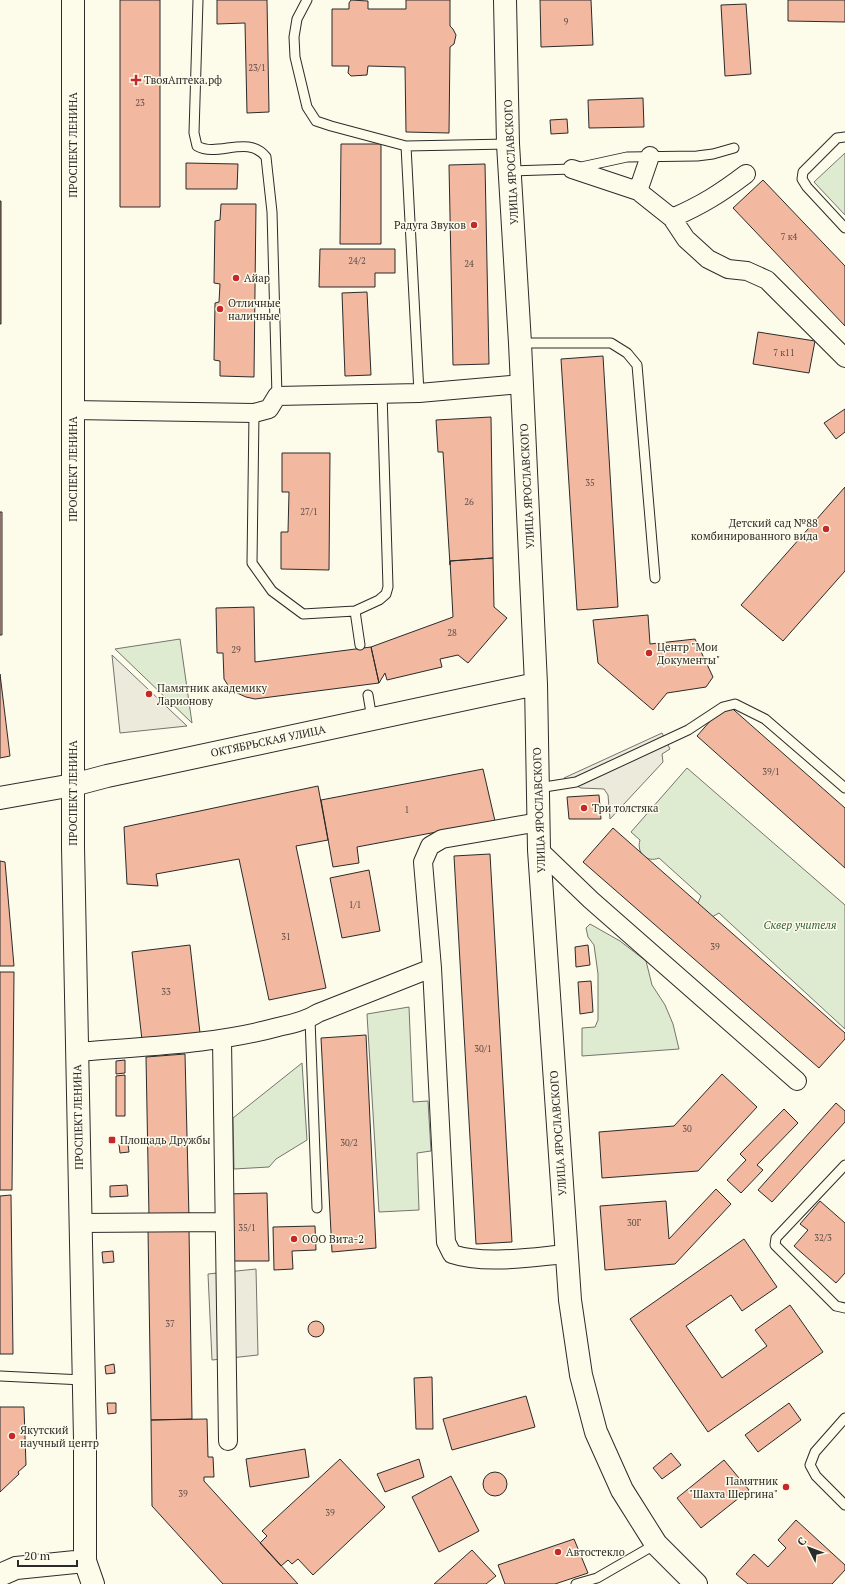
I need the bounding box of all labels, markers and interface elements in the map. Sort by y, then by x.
house number: 9 [564,16,569,28]
house number: 23/1 [248,62,266,74]
place label: ТвояАптека.рф [144,73,222,87]
marker: ТвояАптека.рф [131,75,141,85]
street label: ПРОСПЕКТ ЛЕНИНА [66,92,80,198]
house number: 23 [135,97,145,109]
street label: УЛИЦА ЯРОСЛАВСКОГО [501,99,521,225]
place label: Радуга Звуков [394,218,466,232]
marker: Радуга Звуков [469,220,479,230]
house number: 7 к4 [781,231,798,243]
house number: 24/2 [348,255,366,267]
house number: 24 [464,258,474,270]
place label: Айар [244,271,270,285]
marker: Айар [231,273,241,283]
place label: Отличные наличные [228,296,281,323]
marker: Отличные наличные [215,304,225,314]
house number: 7 к11 [773,347,795,359]
street label: ПРОСПЕКТ ЛЕНИНА [66,416,80,522]
street label: УЛИЦА ЯРОСЛАВСКОГО [517,423,537,549]
house number: 35 [585,477,595,489]
house number: 26 [464,496,474,508]
house number: 27/1 [300,506,318,518]
place label: Детский сад №88 комбинированного вида [691,516,818,543]
marker: Детский сад №88 комбинированного вида [821,524,831,534]
house number: 28 [447,627,457,639]
place label: Центр "Мои Документы" [657,640,720,667]
house number: 29 [231,644,241,656]
marker: Центр "Мои Документы" [644,648,654,658]
place label: Памятник академику Ларионову [156,681,268,708]
marker: Памятник академику Ларионову [144,689,154,699]
street label: ОКТЯБРЬСКАЯ УЛИЦА [209,722,327,760]
street label: ПРОСПЕКТ ЛЕНИНА [66,740,80,846]
street label: УЛИЦА ЯРОСЛАВСКОГО [530,747,548,873]
house number: 39/1 [762,766,780,778]
place label: Три толстяка [592,801,659,815]
marker: Три толстяка [579,803,589,813]
house number: 1 [405,804,409,816]
house number: 1/1 [349,899,361,911]
park label: Сквер учителя [763,918,837,932]
house number: 31 [281,931,291,943]
house number: 39 [710,941,720,953]
house number: 33 [161,986,171,998]
house number: 30/1 [474,1043,492,1055]
street label: ПРОСПЕКТ ЛЕНИНА [70,1064,86,1170]
street label: УЛИЦА ЯРОСЛАВСКОГО [547,1070,569,1196]
house number: 30 [682,1123,692,1135]
place label: Площадь Дружбы [120,1133,210,1147]
marker: Площадь Дружбы [107,1135,117,1145]
house number: 30/2 [340,1137,358,1149]
house number: 30Г [627,1217,642,1229]
house number: 35/1 [238,1222,256,1234]
place label: ООО Вита-2 [302,1232,364,1246]
house number: 32/3 [814,1232,832,1244]
marker: ООО Вита-2 [289,1234,299,1244]
house number: 37 [165,1318,175,1330]
place label: Якутский научный центр [20,1423,99,1450]
marker: Якутский научный центр [7,1431,17,1441]
place label: Памятник "Шахта Шергина" [689,1474,778,1501]
marker: Памятник "Шахта Шергина" [781,1482,791,1492]
house number: 39 [178,1488,188,1500]
house number: 39 [325,1507,335,1519]
north arrow [789,1528,829,1568]
text: С [794,1534,809,1549]
scale bar [18,1542,77,1568]
place label: Автостекло [566,1545,625,1559]
marker: Автостекло [553,1547,563,1557]
text: 20 m [24,1548,51,1563]

